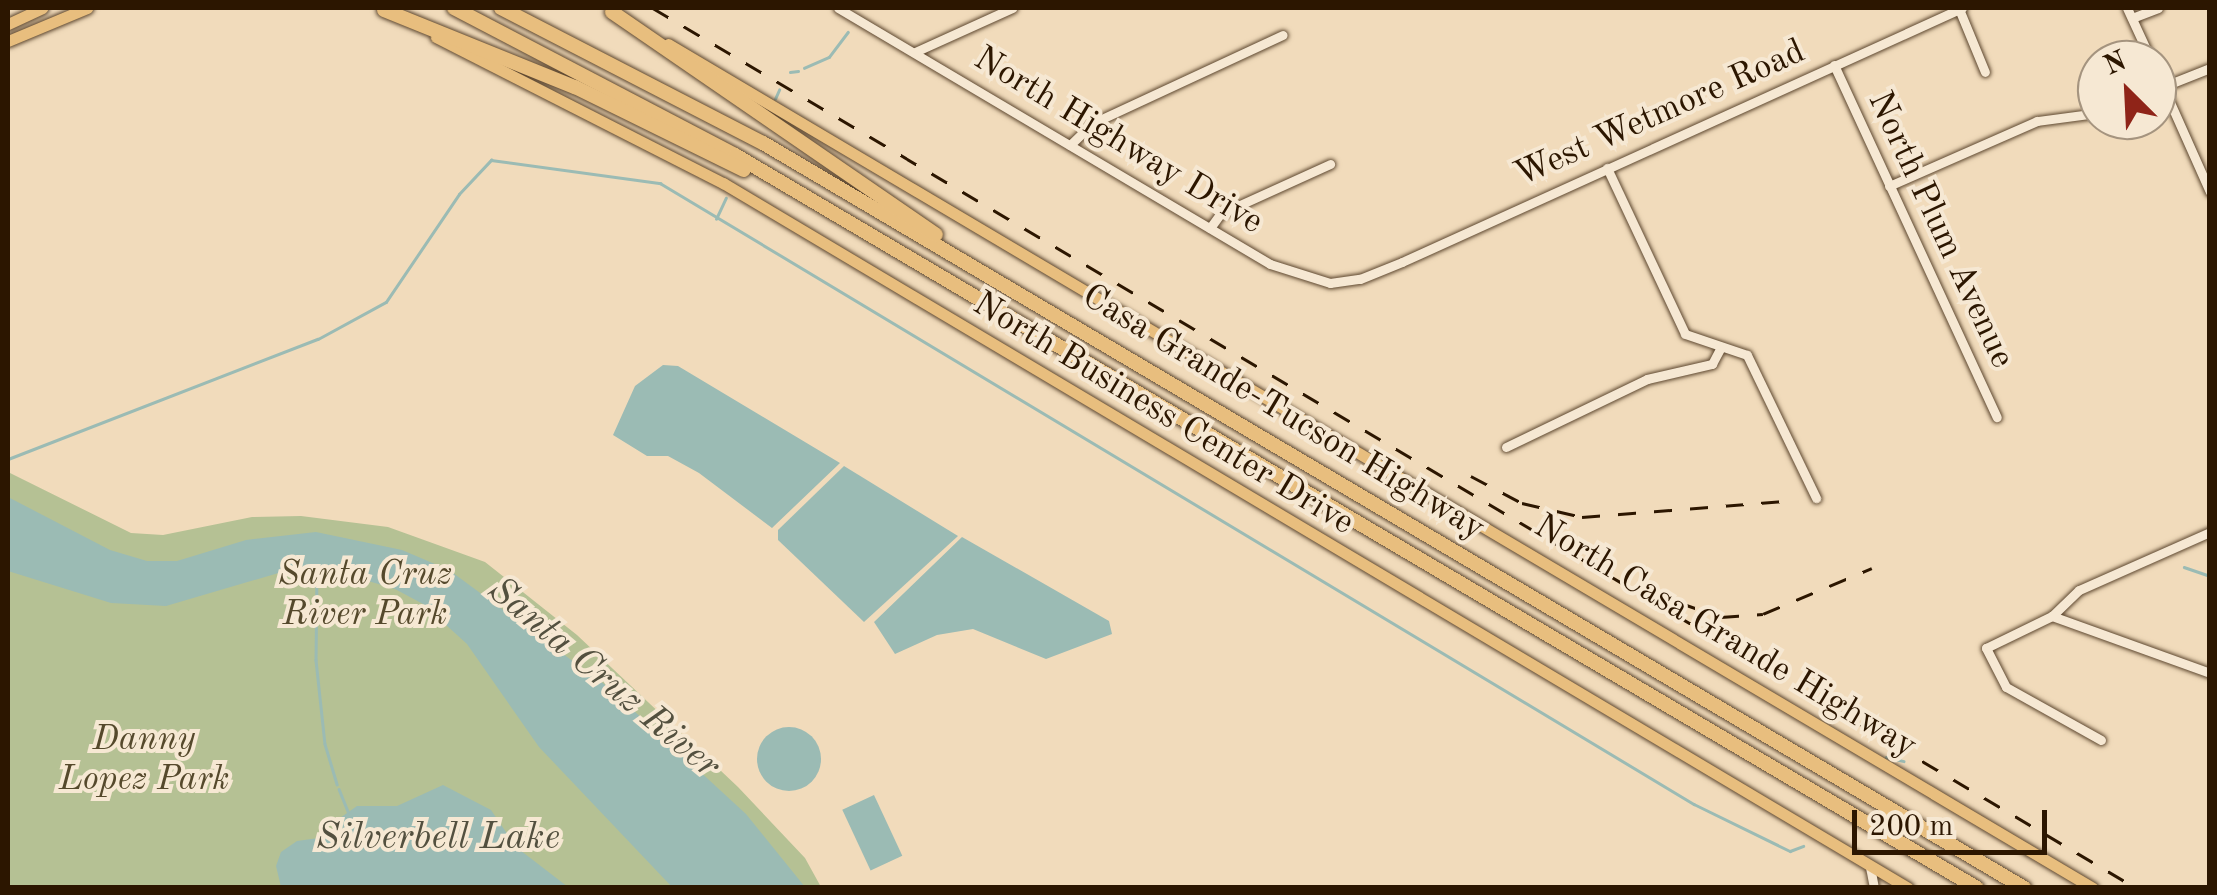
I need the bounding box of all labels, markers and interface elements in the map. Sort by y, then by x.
street label: West Wetmore Road [1508,31,1812,197]
street label: North Highway Drive [966,38,1270,244]
north arrow [2077,40,2177,140]
text: N [2100,47,2131,82]
street label: North Plum Avenue [1857,85,2023,375]
street label: Casa Grande-Tucson Highway [1074,276,1492,550]
street label: North Business Center Drive [965,283,1361,545]
street label: North Casa Grande Highway [1526,506,1924,768]
park label: Santa Cruz River Park [278,554,452,636]
water label: Santa Cruz River [477,568,729,790]
park label: Danny Lopez Park [59,719,229,801]
scale bar [1857,790,2052,852]
text: 200 m [1869,812,1953,842]
water label: Silverbell Lake [316,816,560,862]

